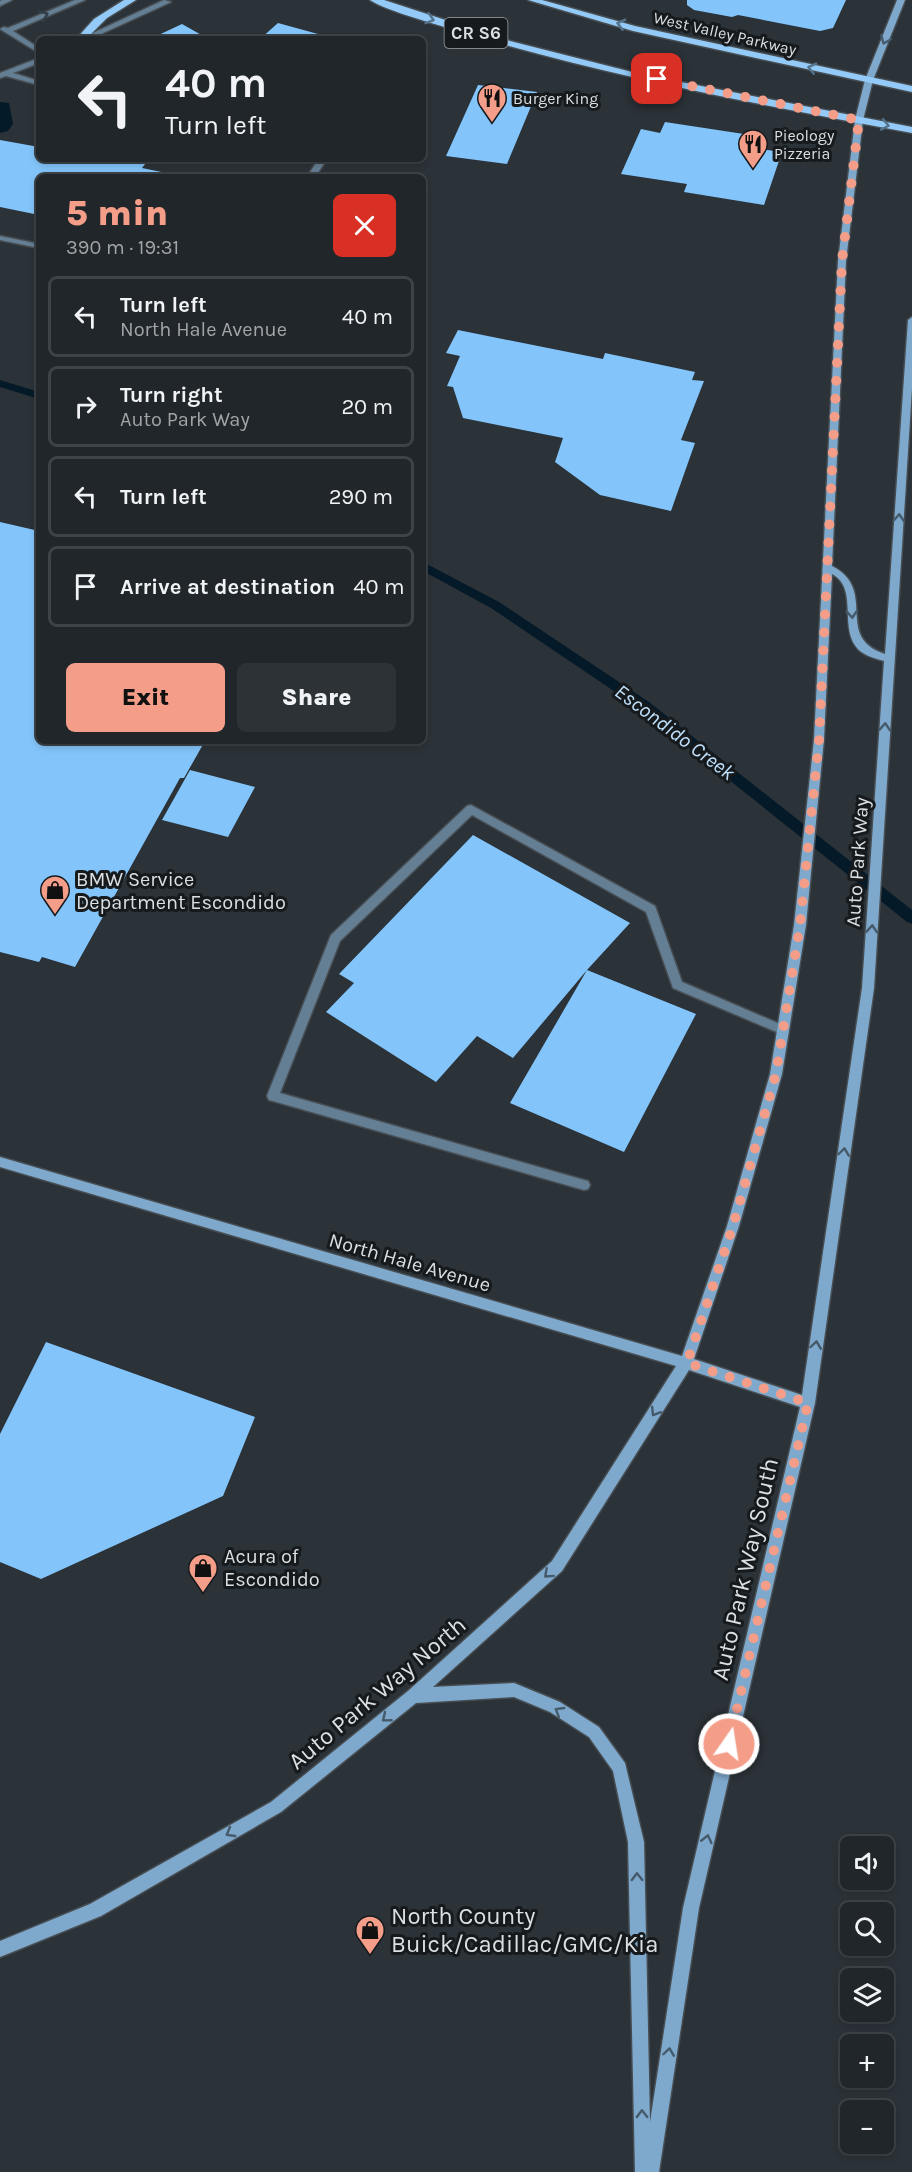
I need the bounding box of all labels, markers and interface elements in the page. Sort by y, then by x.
street label: West Valley Parkway [651,8,799,59]
one-way arrow [38,10,49,22]
one-way arrow [424,12,435,24]
road number: CR S6 [444,18,508,48]
one-way arrow [617,19,627,32]
one-way arrow [880,34,892,45]
pin [631,53,682,104]
text: 40 m [165,58,267,108]
icon: left [66,60,144,138]
icon: arrive [640,62,673,95]
one-way arrow [807,62,817,75]
restaurant icon: Burger King [476,82,508,124]
place label: Burger King [513,89,598,108]
text: Turn left [165,109,266,141]
one-way arrow [880,118,890,131]
place label: Pieology Pizzeria [774,126,835,163]
restaurant icon: Pieology Pizzeria [737,128,769,170]
text: 5 min [66,192,168,234]
button: close [333,194,396,257]
text: 390 m · 19:31 [66,236,179,259]
text: Turn left [120,292,207,318]
icon: left [69,300,102,333]
text: 40 m [342,304,393,330]
text: North Hale Avenue [120,318,287,341]
text: Turn right [120,382,223,408]
icon: right [69,390,102,423]
text: 20 m [341,394,393,420]
text: Auto Park Way [120,408,250,431]
icon: left [69,480,102,513]
text: Turn left [120,484,207,510]
text: 290 m [329,484,393,510]
one-way arrow [892,513,905,522]
icon: arrive [69,570,102,603]
text: Arrive at destination [120,574,335,600]
text: 40 m [353,574,404,600]
one-way arrow [845,609,858,618]
button: Exit [66,663,225,732]
button: Share [237,663,396,732]
water label: Escondido Creek [610,679,740,785]
one-way arrow [878,723,891,732]
street label: Auto Park Way [842,797,873,928]
place label: BMW Service Department Escondido [76,868,286,914]
shop icon: BMW Service Department Escondido [39,874,71,916]
one-way arrow [865,925,878,934]
one-way arrow [838,1147,850,1156]
street label: North Hale Avenue [326,1228,493,1297]
one-way arrow [810,1340,822,1349]
one-way arrow [651,1406,663,1416]
street label: Auto Park Way South [706,1455,784,1683]
place label: Acura of Escondido [224,1545,320,1591]
shop icon: Acura of Escondido [187,1552,219,1594]
one-way arrow [544,1567,554,1578]
street label: Auto Park Way North [283,1611,471,1775]
one-way arrow [555,1706,565,1718]
one-way arrow [382,1710,393,1721]
position arrow [697,1712,761,1776]
one-way arrow [226,1826,236,1838]
one-way arrow [699,1834,712,1844]
map controls [840,1836,894,2154]
button: sound [840,1836,894,1890]
one-way arrow [631,1872,643,1881]
place label: North County Buick/Cadillac/GMC/Kia [391,1902,658,1958]
button: search [840,1902,894,1956]
shop icon: North County Buick/Cadillac/GMC/Kia [354,1914,386,1956]
button: layers [840,1968,894,2022]
button: + [840,2034,894,2088]
one-way arrow [663,2047,675,2056]
button: − [840,2100,894,2154]
one-way arrow [636,2109,648,2118]

